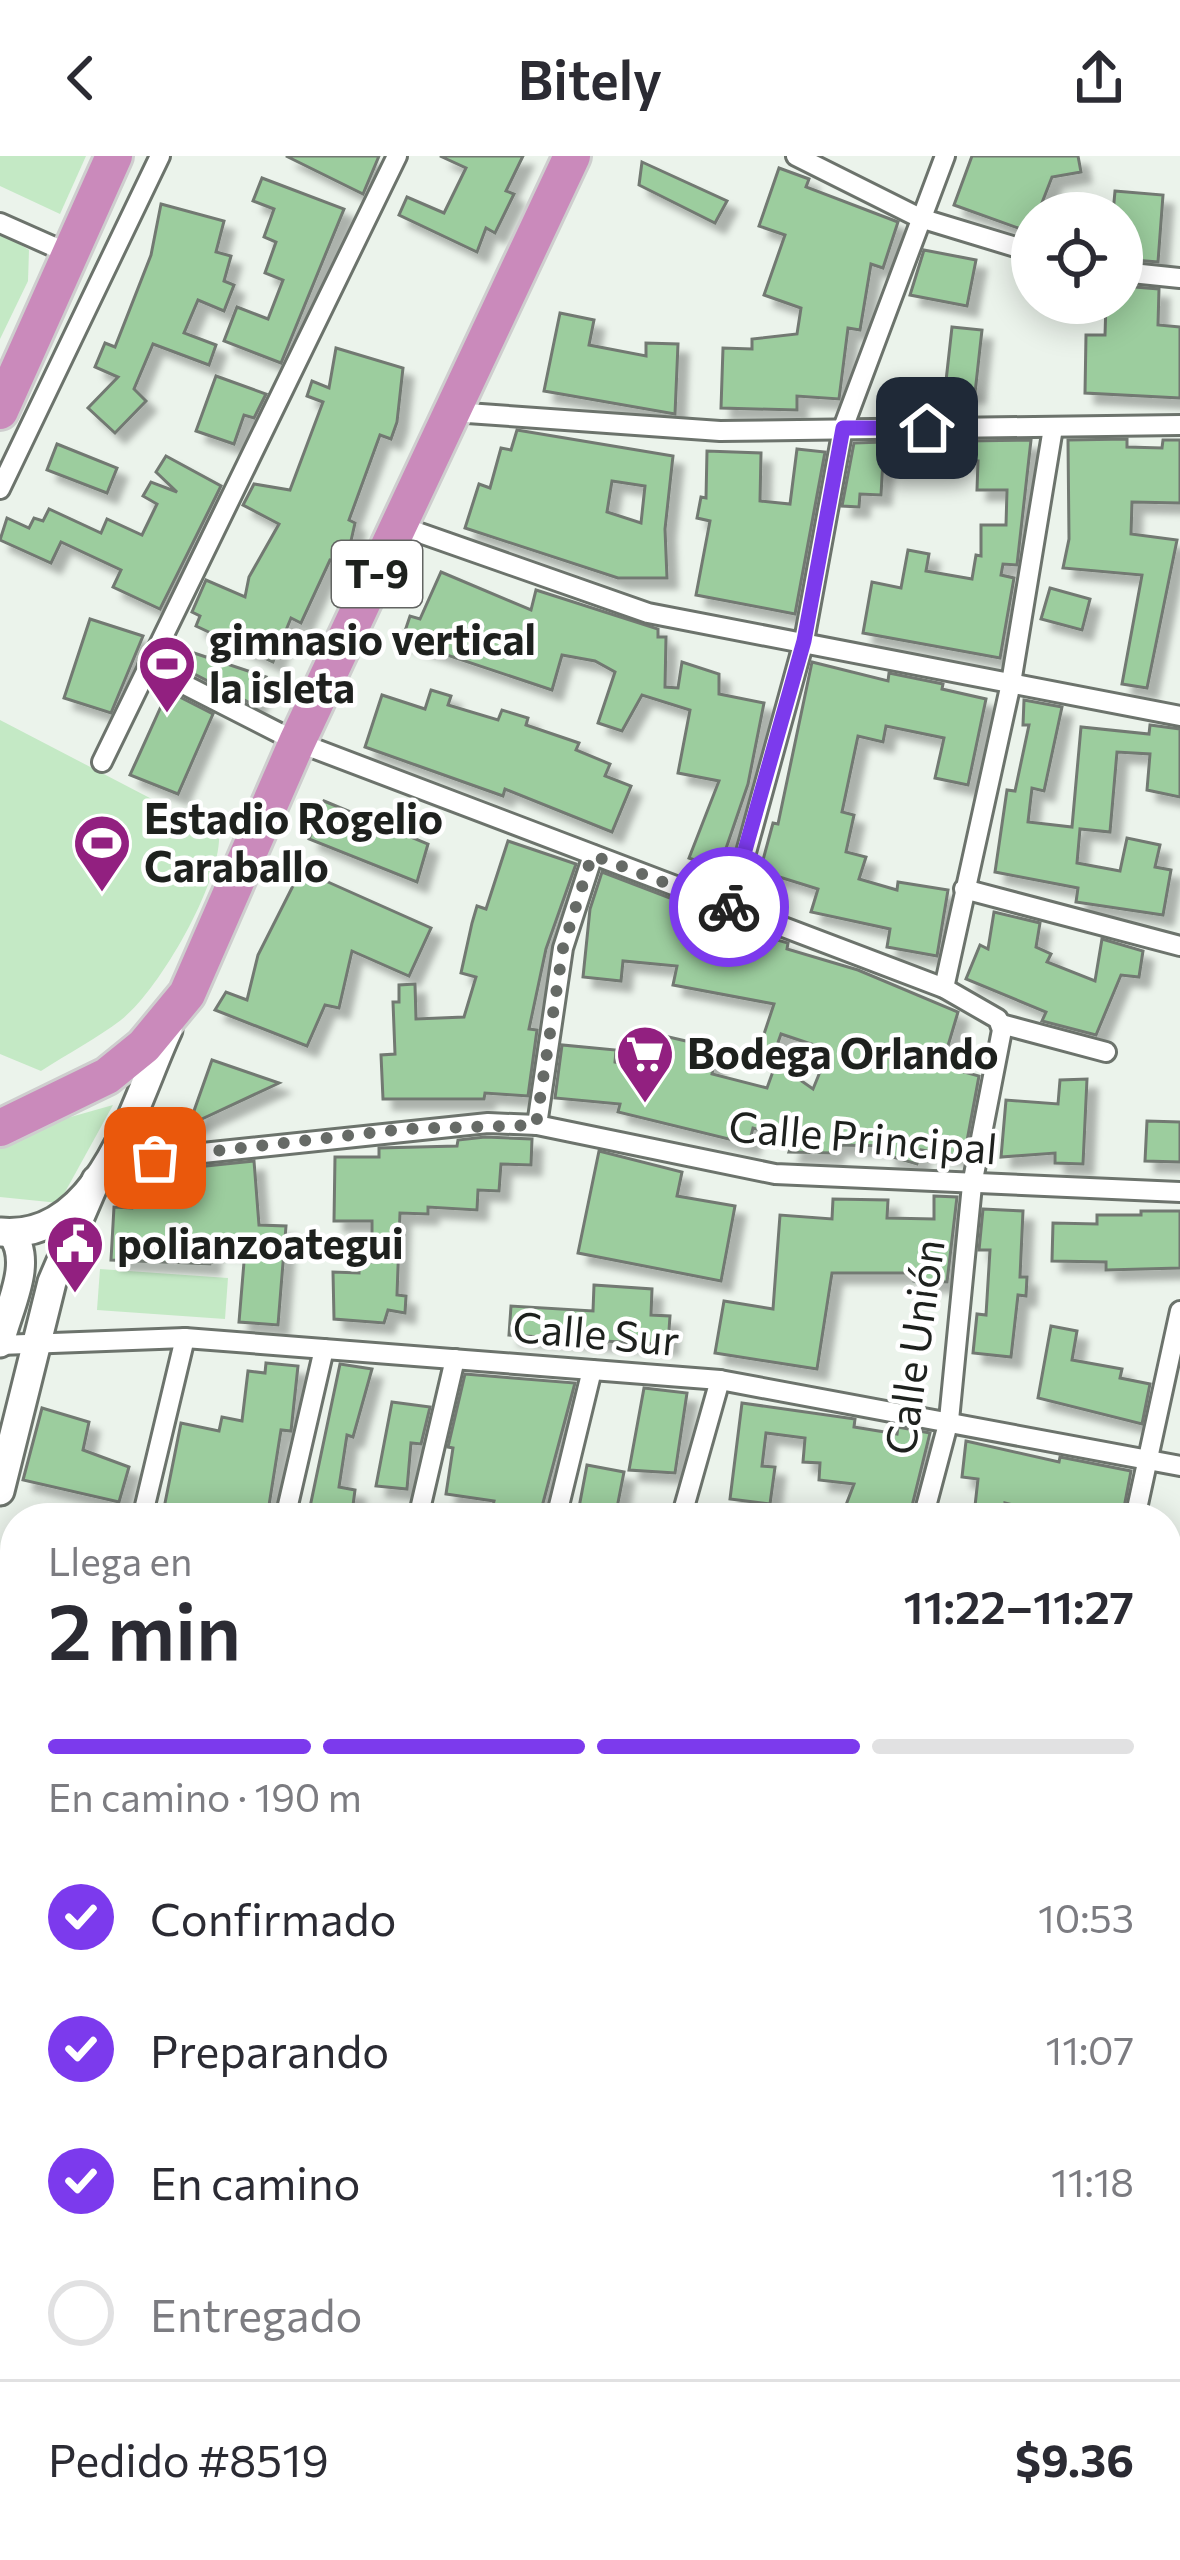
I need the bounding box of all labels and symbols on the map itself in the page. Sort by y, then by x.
pin [876,377,978,479]
road number: T-9 [332,541,422,607]
place label: gimnasio vertical la isleta [209,612,536,712]
sports icon: gimnasio vertical la isleta [136,633,198,715]
place label: Estadio Rogelio Caraballo [144,791,443,891]
sports icon: Estadio Rogelio Caraballo [71,812,133,894]
courier [669,847,789,967]
supermarket icon: Bodega Orlando [614,1023,676,1105]
place label: Bodega Orlando [687,1026,999,1078]
street label: Calle Principal [727,1098,1000,1174]
pin [104,1107,206,1209]
public building icon: polianzoategui [44,1213,106,1295]
place label: polianzoategui [117,1216,404,1268]
street label: Calle Unión [872,1236,954,1458]
street label: Calle Sur [511,1299,682,1365]

